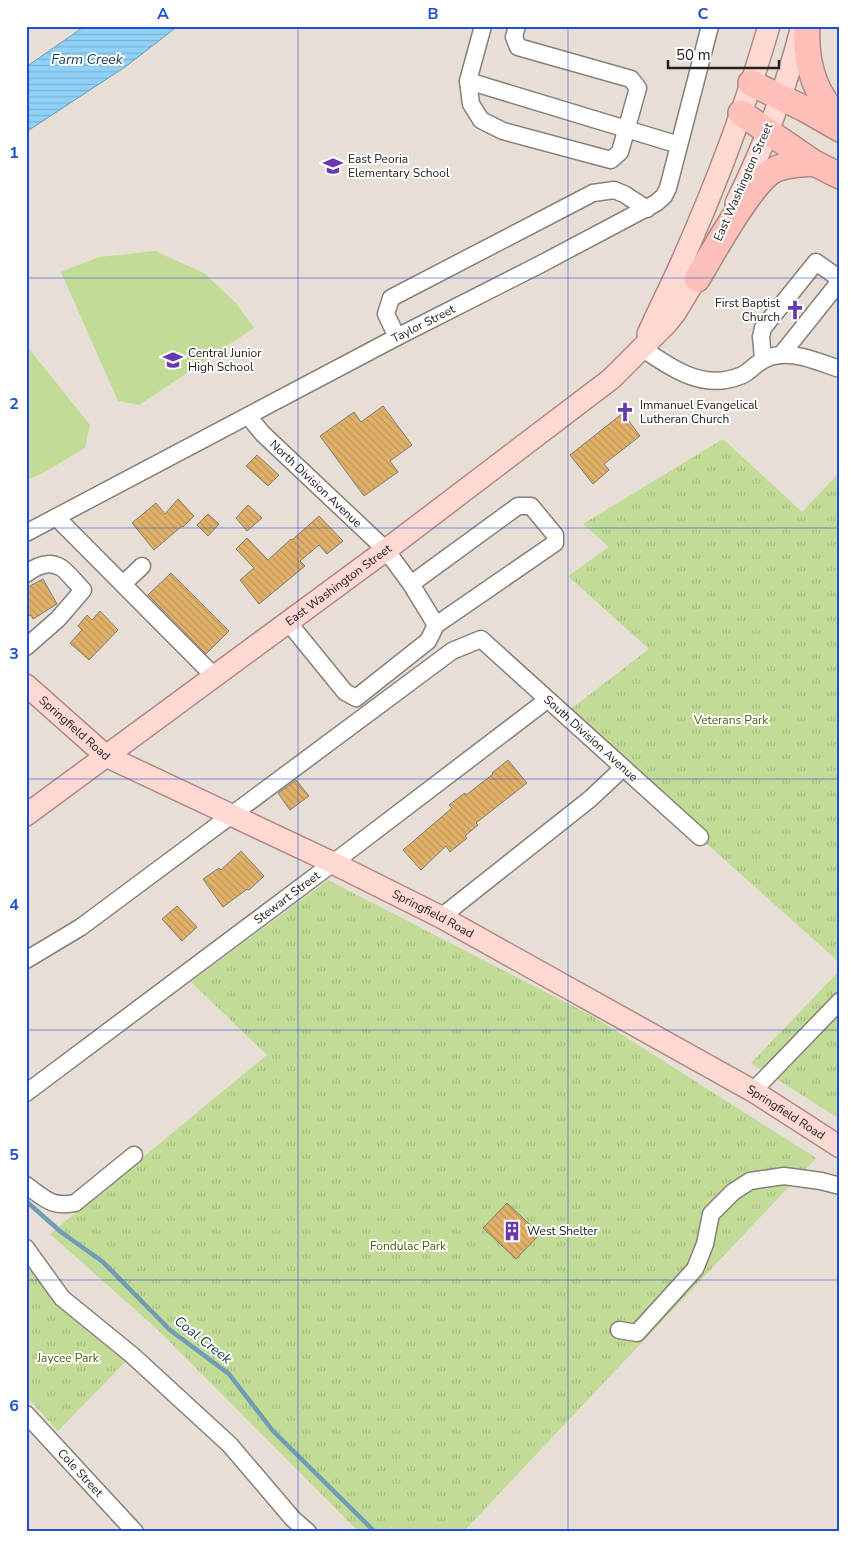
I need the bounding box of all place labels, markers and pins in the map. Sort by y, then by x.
place label: East Peoria Elementary School [348,151,450,181]
school or university icon: East Peoria Elementary School [322,155,344,177]
place label: First Baptist Church [715,295,781,325]
church icon: First Baptist Church [784,299,806,321]
place label: Central Junior High School [188,345,262,375]
school or university icon: Central Junior High School [162,349,184,371]
place label: Immanuel Evangelical Lutheran Church [640,397,758,427]
church icon: Immanuel Evangelical Lutheran Church [614,401,636,423]
building icon: West Shelter [501,1220,523,1242]
place label: West Shelter [527,1223,598,1239]

